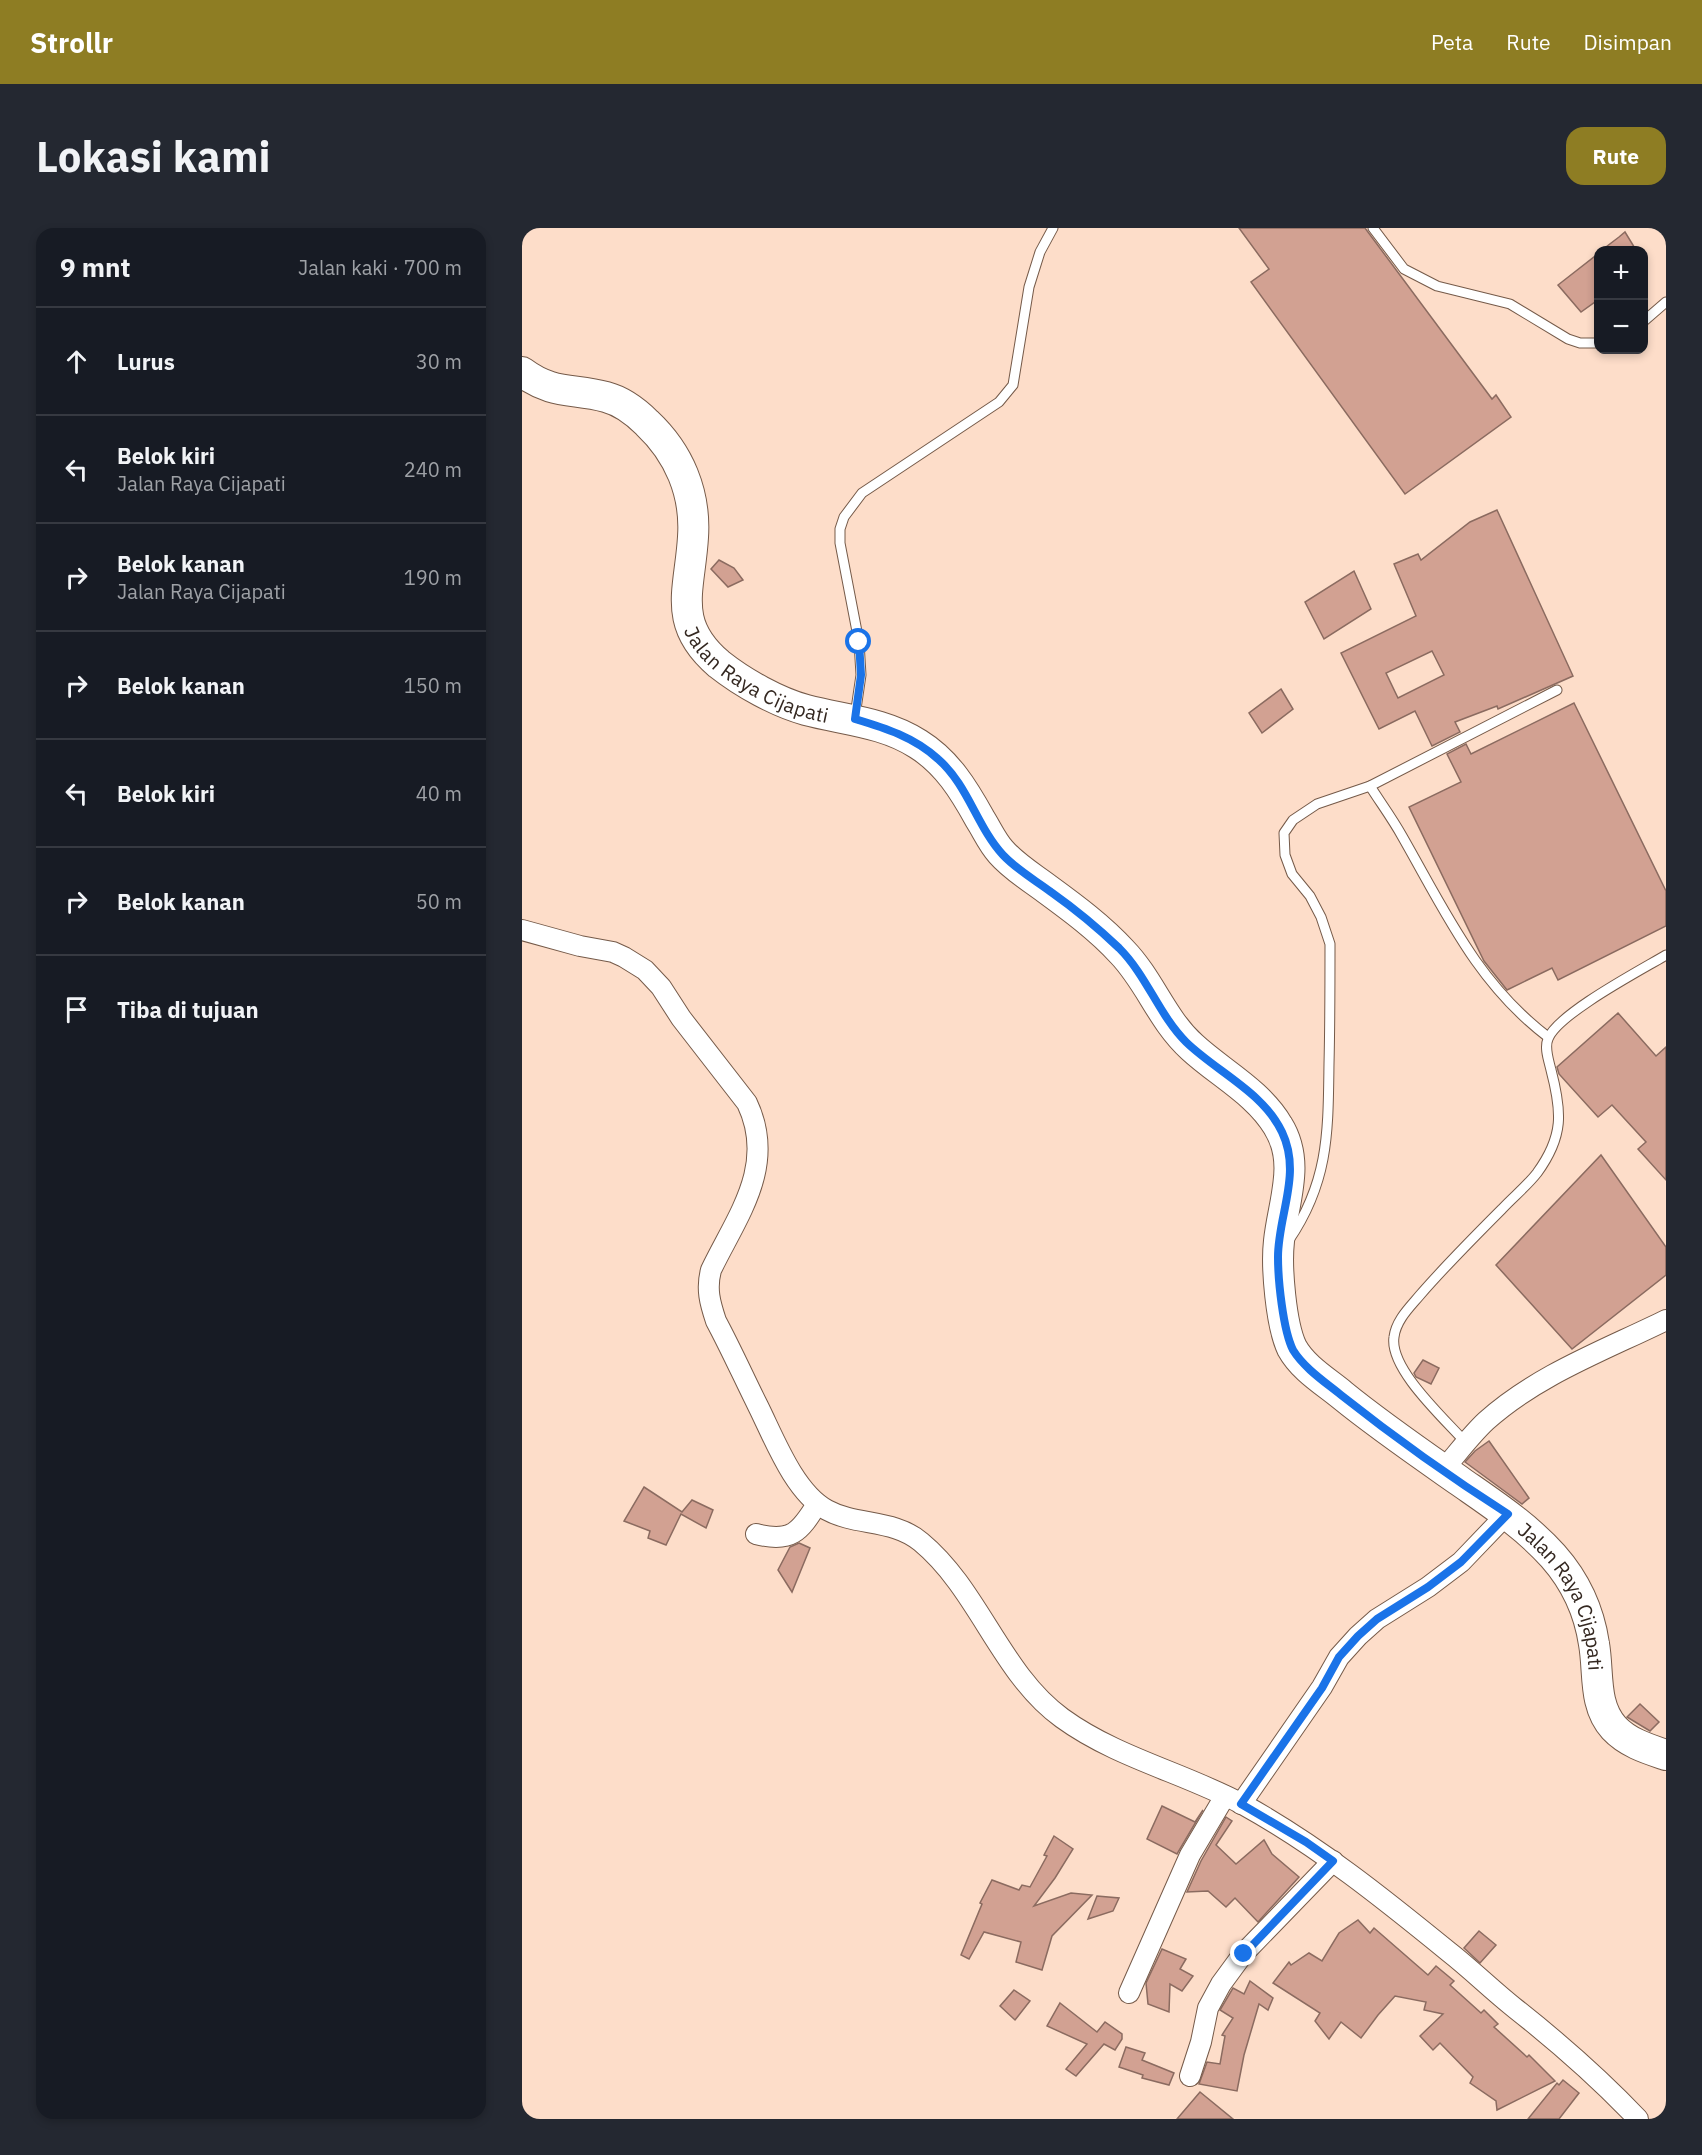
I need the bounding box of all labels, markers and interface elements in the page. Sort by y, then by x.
text: Strollr [30,24,113,61]
text: Peta [1431,28,1473,56]
text: Rute [1506,28,1551,56]
text: Disimpan [1584,28,1672,56]
button: Rute [1566,127,1666,185]
text: Lokasi kami [36,129,270,184]
map controls [1594,246,1648,354]
button: + [1594,246,1648,300]
text: 9 mnt [60,250,130,284]
text: Jalan kaki · 700 m [298,254,462,281]
button: − [1594,300,1648,354]
icon: ahead [60,345,93,378]
text: Lurus [117,347,175,376]
text: 30 m [416,348,462,375]
text: Belok kiri [117,441,215,470]
icon: left [60,453,93,486]
text: 240 m [404,456,462,483]
text: Jalan Raya Cijapati [117,470,286,497]
text: Belok kanan [117,549,245,578]
icon: right [60,561,93,594]
text: 190 m [404,564,462,591]
text: Jalan Raya Cijapati [117,578,286,605]
street label: Jalan Raya Cijapati [679,621,831,728]
route start [845,628,871,654]
icon: right [60,669,93,702]
text: Belok kanan [117,671,245,700]
text: 150 m [404,672,462,699]
icon: left [60,777,93,810]
text: Belok kiri [117,779,215,808]
text: 40 m [416,780,462,807]
icon: right [60,885,93,918]
text: Belok kanan [117,887,245,916]
text: 50 m [416,888,462,915]
icon: arrive [60,993,93,1026]
text: Tiba di tujuan [117,995,259,1024]
street label: Jalan Raya Cijapati [1513,1516,1610,1671]
route end [1230,1940,1256,1966]

